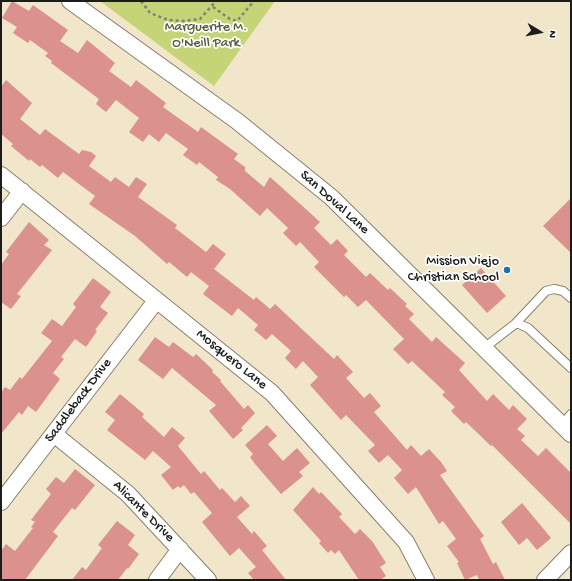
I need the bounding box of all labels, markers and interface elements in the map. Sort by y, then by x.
north arrow [520,12,560,52]
park label: Marguerite M. O'Neill Park [165,20,247,52]
text: N [545,30,558,39]
street label: San Doval Lane [296,167,372,239]
place label: Mission Viejo Christian School [408,254,499,286]
marker: Mission Viejo Christian School [502,265,512,275]
street label: Mosquero Lane [192,326,270,394]
street label: Saddleback Drive [42,356,116,446]
street label: Alicante Drive [109,478,177,546]

